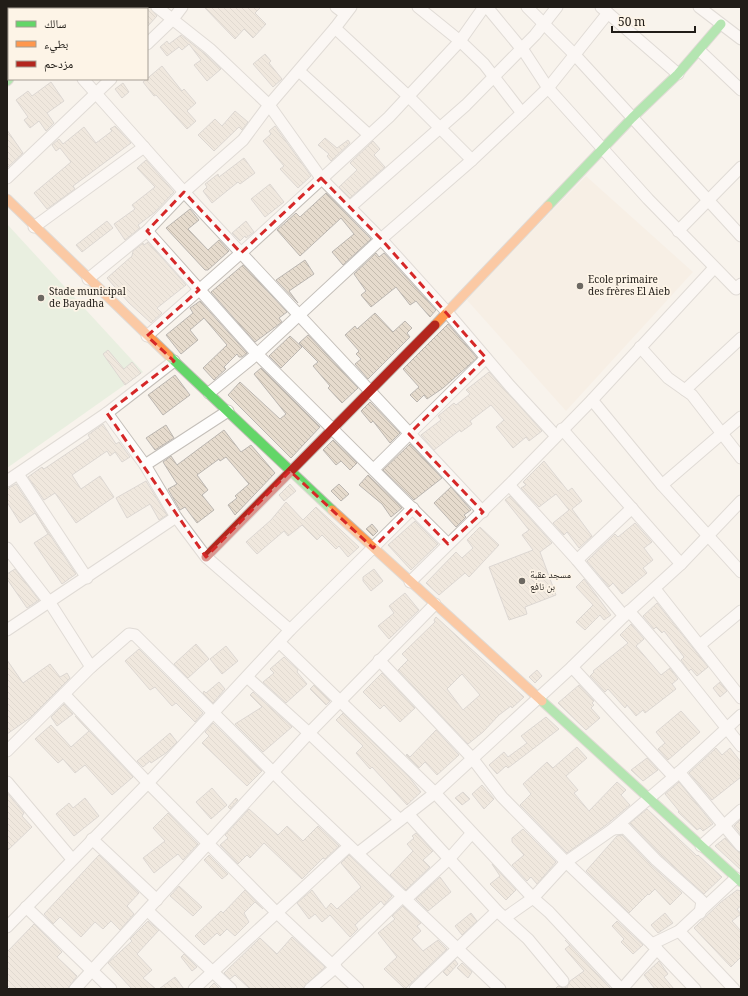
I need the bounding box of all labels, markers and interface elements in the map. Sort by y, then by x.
legend [8,8,148,80]
scale bar [612,8,695,34]
text: 50 m [618,13,645,34]
text: سالك [44,15,66,36]
text: بطيء [44,35,68,56]
text: مزدحم [44,55,73,76]
place label: Ecole primaire des frères El Aieb [588,272,670,301]
marker: Ecole primaire des frères El Aieb [575,281,585,291]
place label: Stade municipal de Bayadha [49,284,126,313]
marker: Stade municipal de Bayadha [36,293,46,303]
place label: مسجد عقبة بن نافع [530,567,572,596]
marker: مسجد عقبة بن نافع [517,576,527,586]

